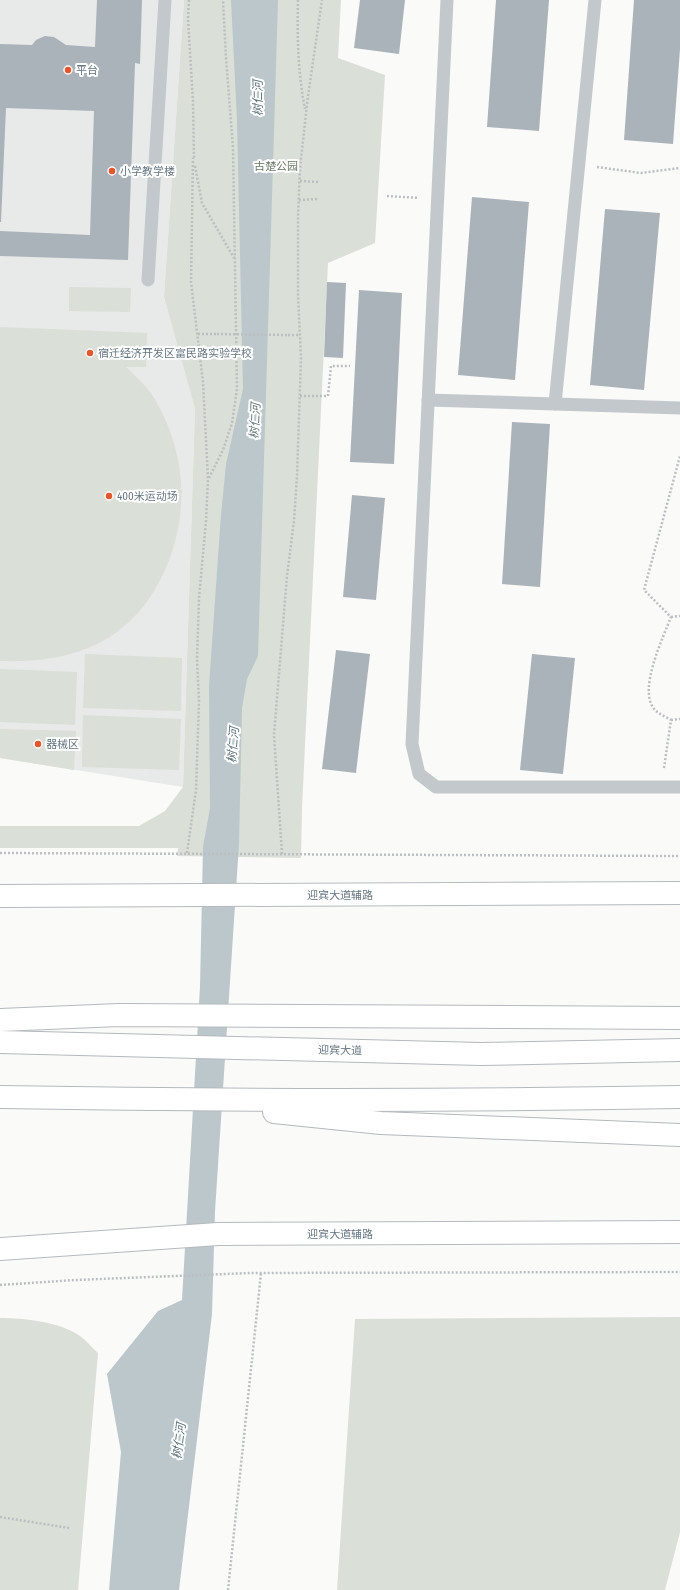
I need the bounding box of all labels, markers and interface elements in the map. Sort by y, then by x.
place label: 平台 [76,64,98,77]
marker: 平台 [63,65,73,75]
water label: 树仁河 [251,78,265,116]
park label: 古楚公园 [254,160,298,173]
place label: 小学教学楼 [120,165,175,178]
marker: 小学教学楼 [107,166,117,176]
place label: 宿迁经济开发区富民路实验学校 [98,347,252,360]
marker: 宿迁经济开发区富民路实验学校 [85,348,95,358]
water label: 树仁河 [247,401,263,439]
place label: 400米运动场 [117,490,178,503]
marker: 400米运动场 [104,491,114,501]
water label: 树仁河 [224,724,242,764]
place label: 器械区 [46,738,79,751]
marker: 器械区 [33,739,43,749]
street label: 迎宾大道辅路 [307,889,373,902]
street label: 迎宾大道 [318,1044,362,1057]
street label: 迎宾大道辅路 [307,1228,373,1241]
water label: 树仁河 [170,1420,189,1460]

